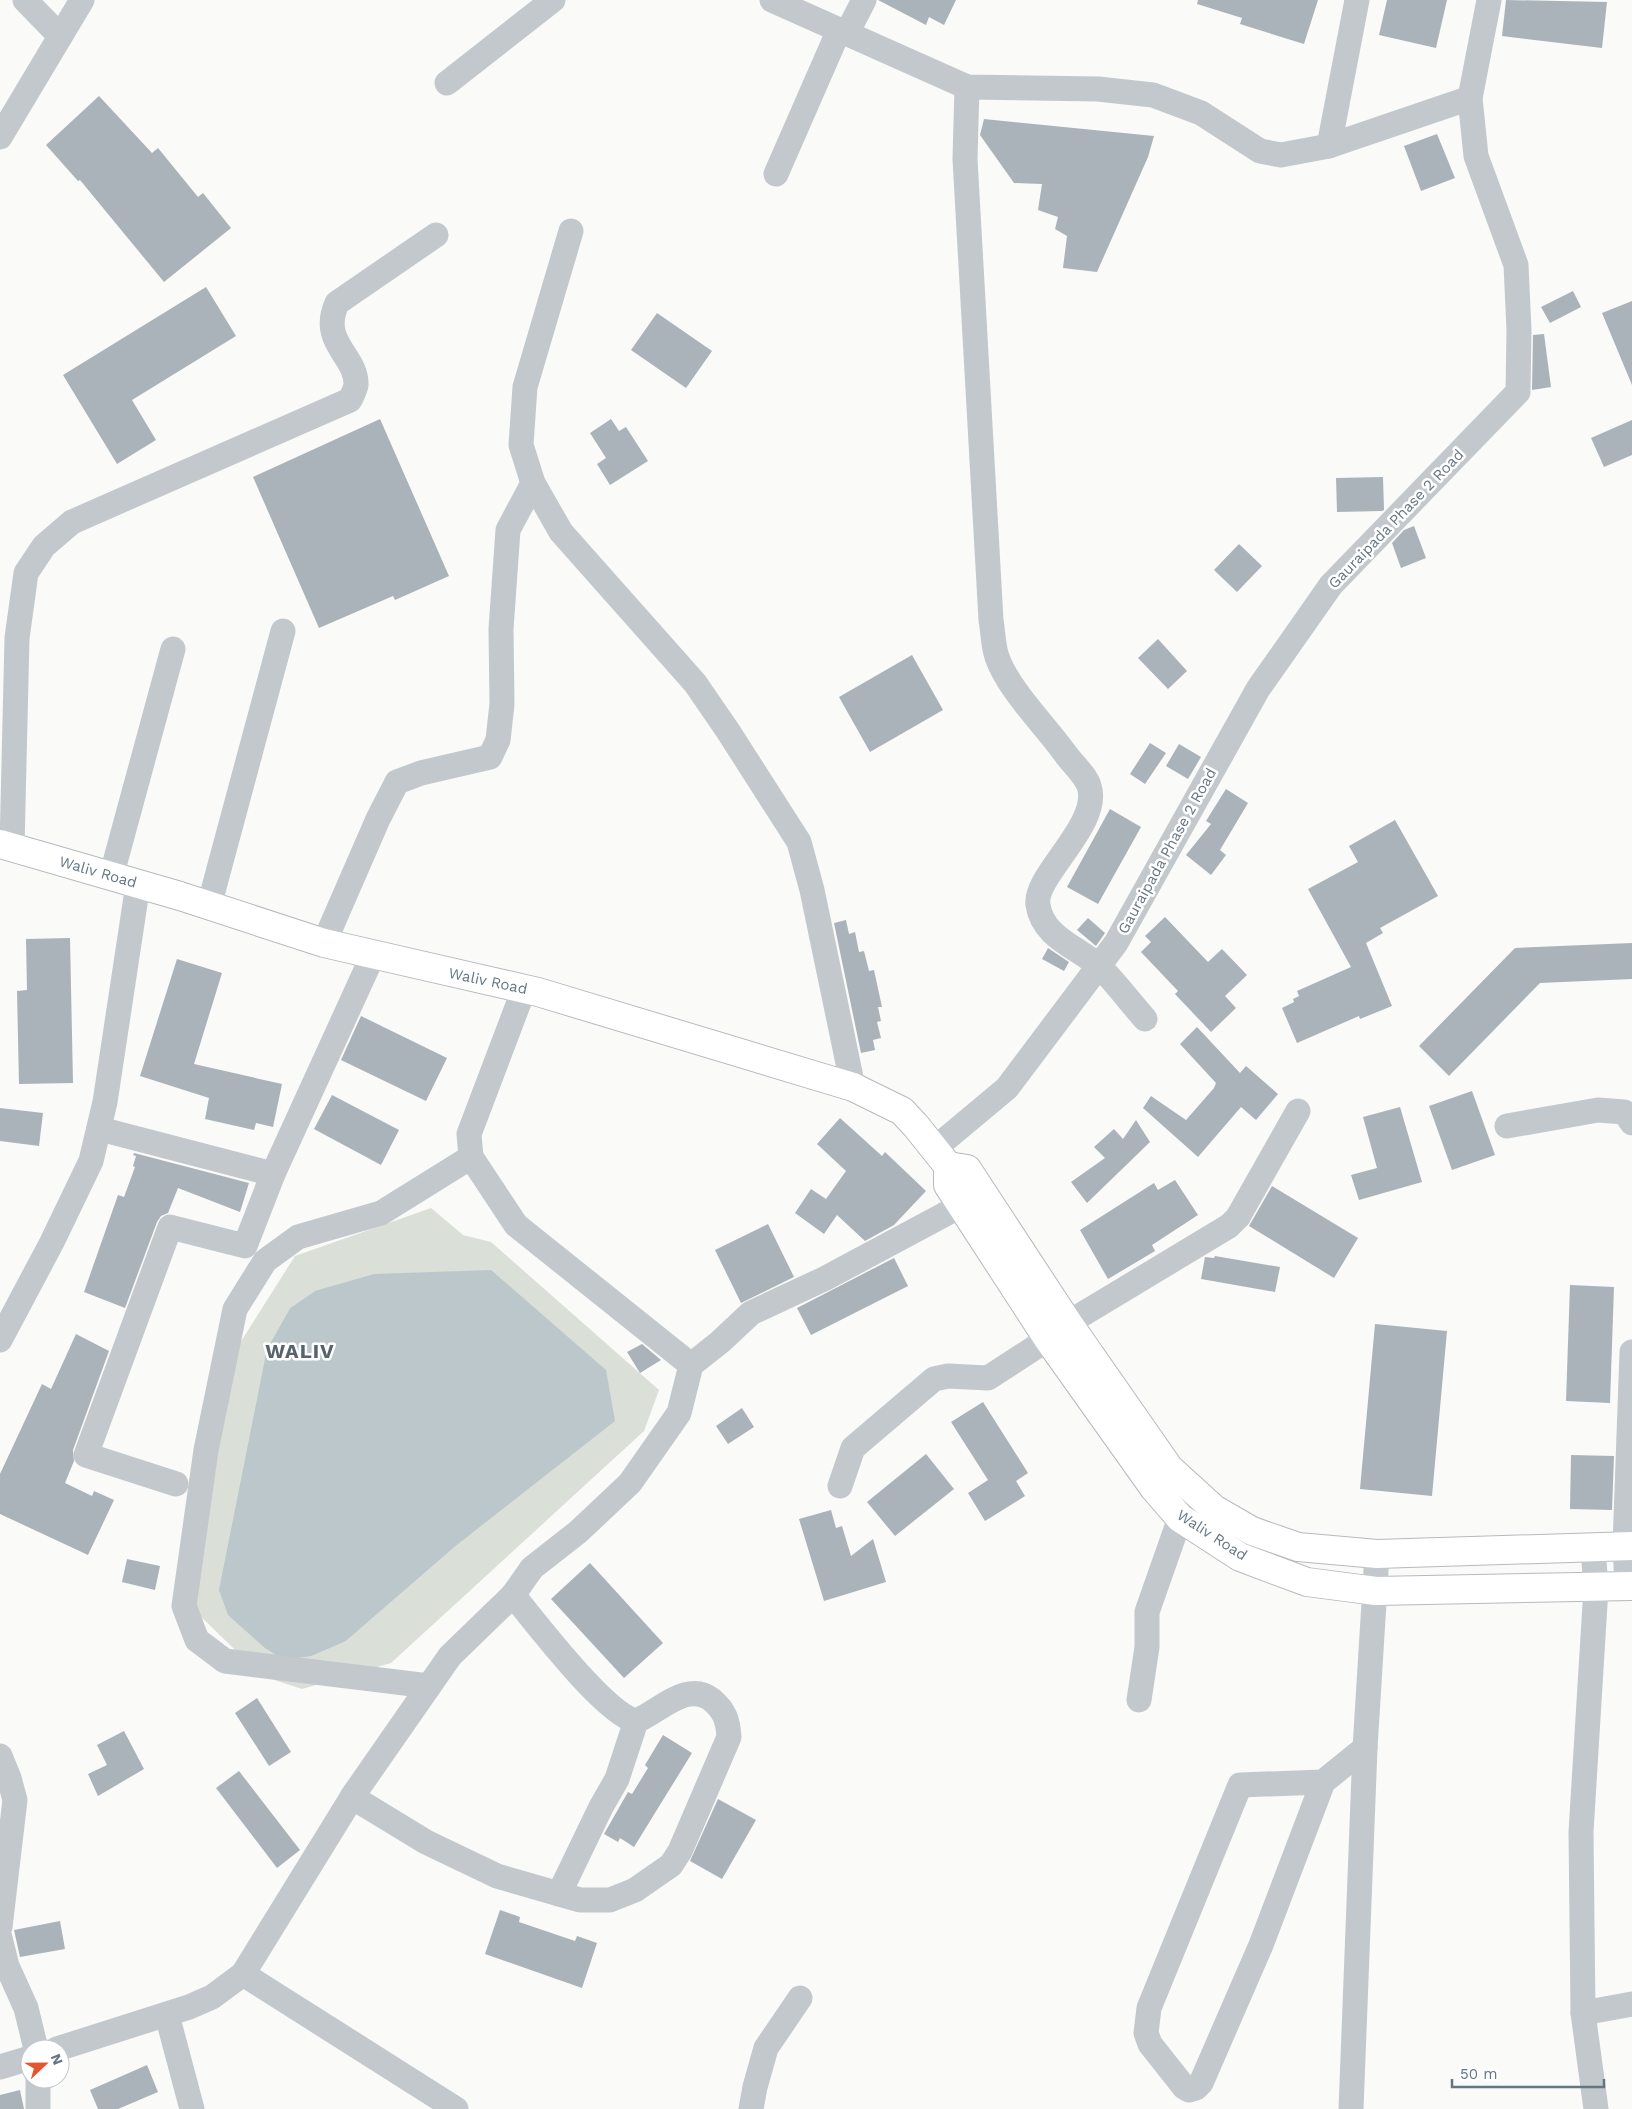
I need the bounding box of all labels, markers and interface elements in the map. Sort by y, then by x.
street label: Gauraipada Phase 2 Road [1325,446,1467,592]
street label: Gauraipada Phase 2 Road [1114,765,1220,937]
street label: Waliv Road [57,852,139,892]
street label: Waliv Road [447,964,529,998]
district label: WALIV [265,1339,335,1363]
street label: Waliv Road [1174,1506,1250,1564]
north arrow [20,2039,70,2089]
text: N [48,2051,66,2067]
scale bar [1452,2056,1604,2088]
text: 50 m [1460,2065,1497,2083]

